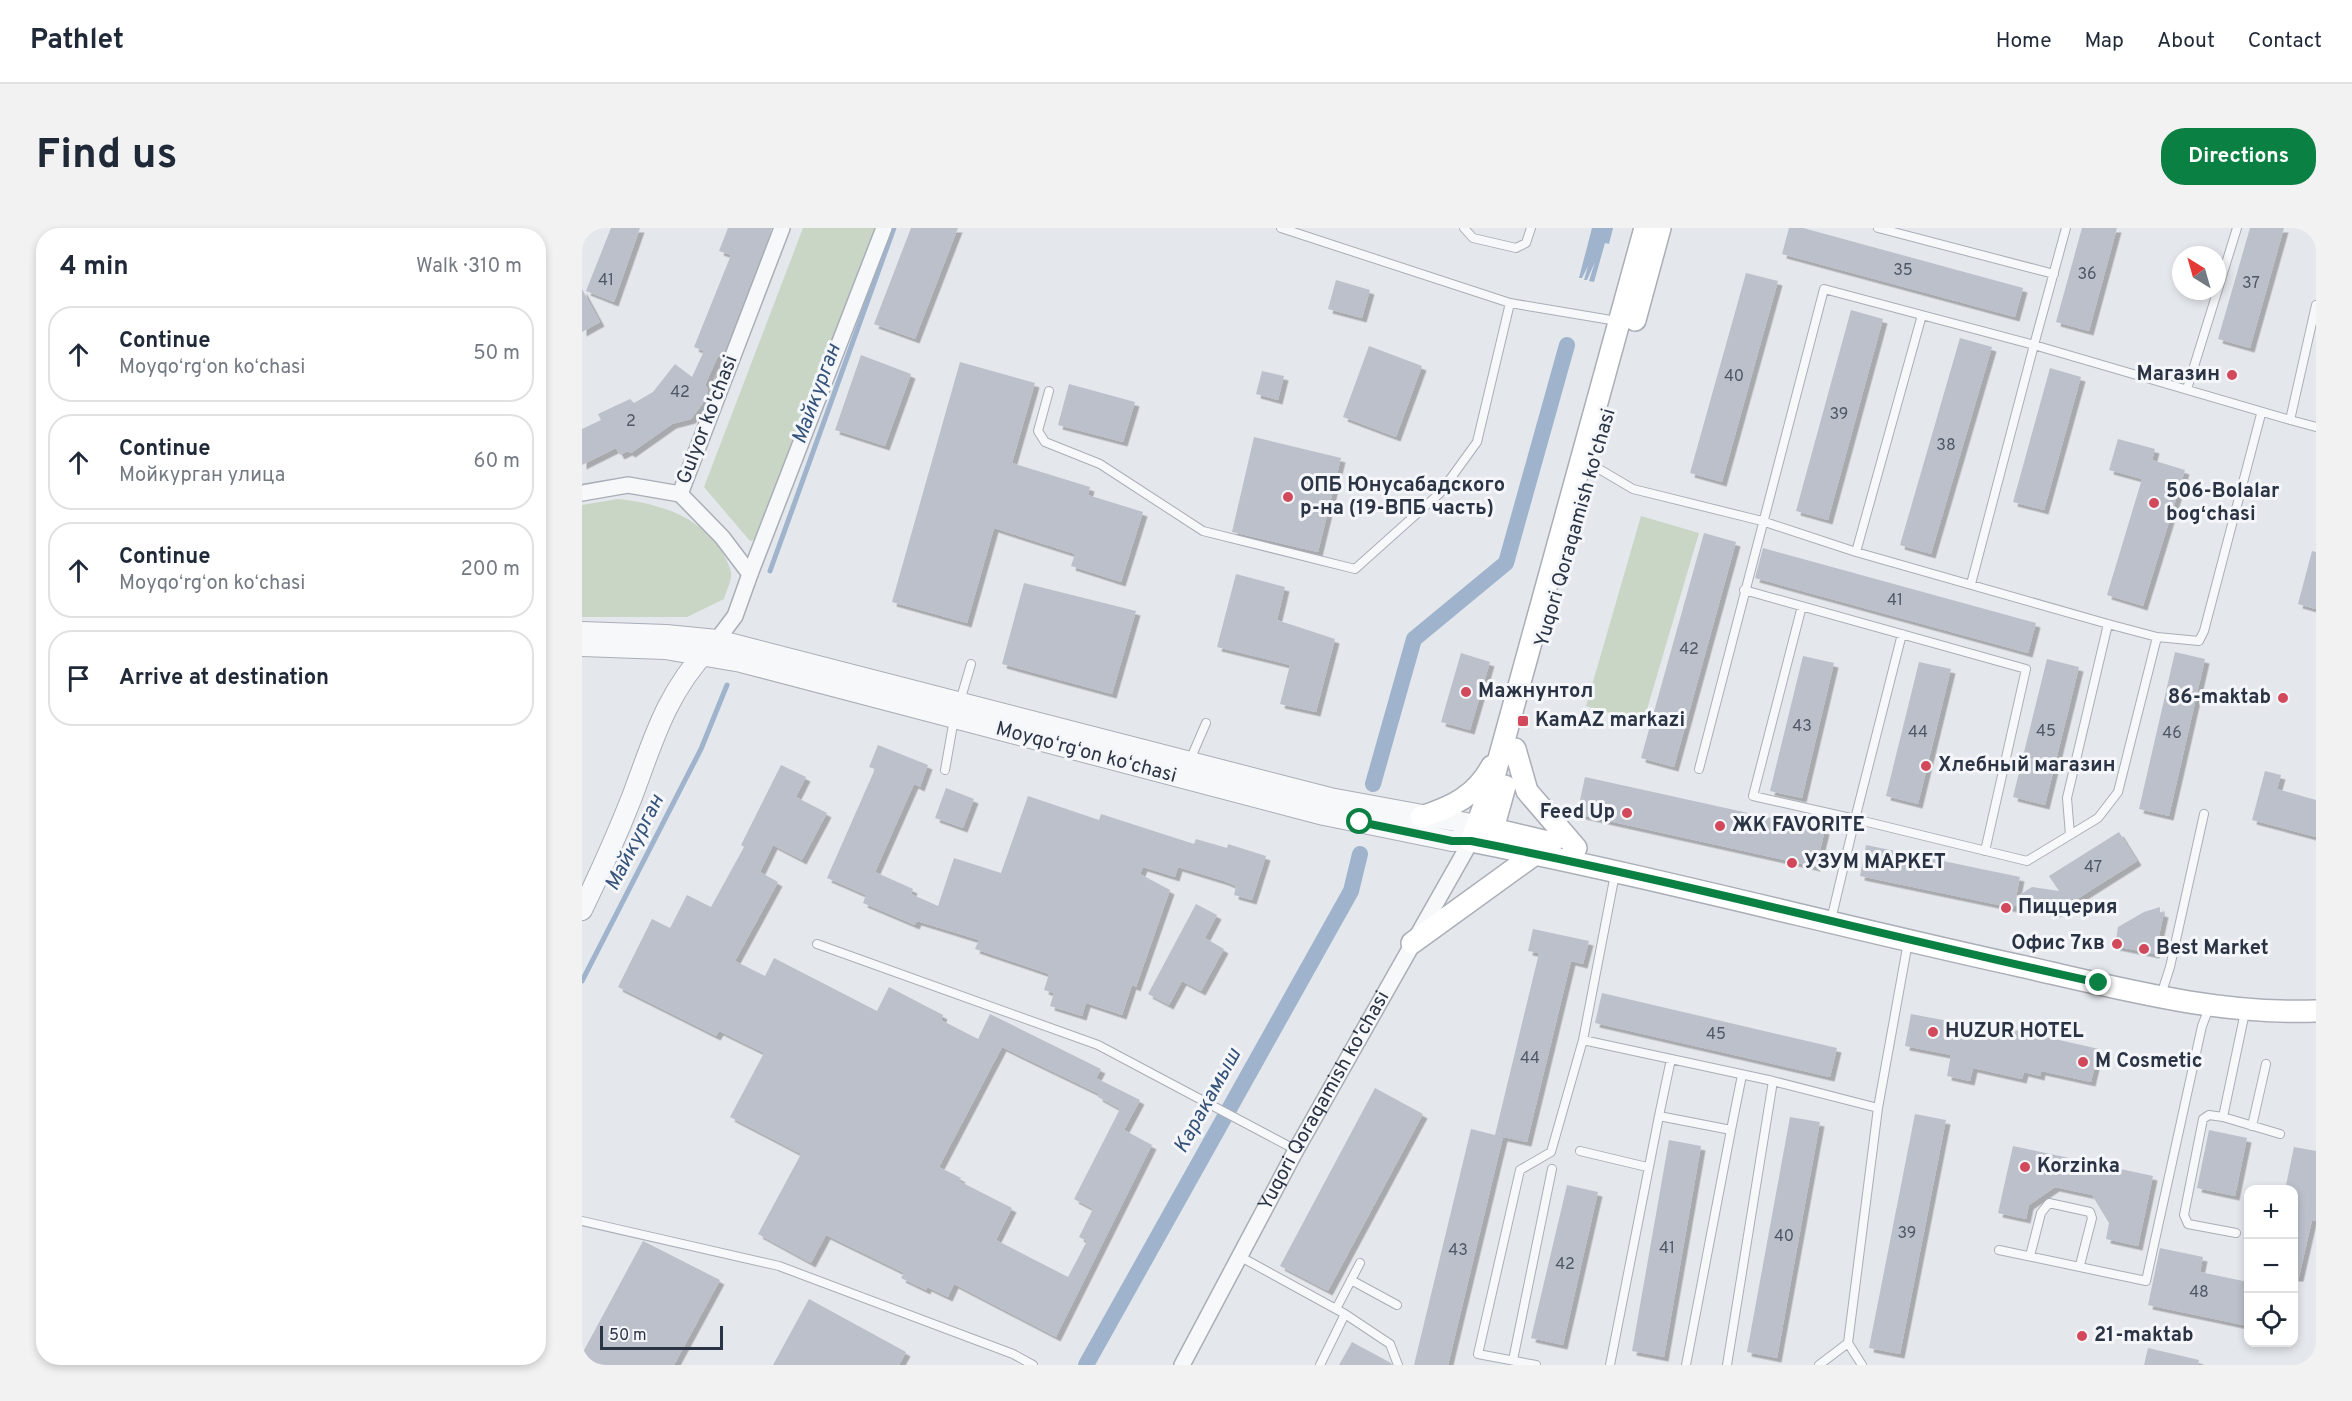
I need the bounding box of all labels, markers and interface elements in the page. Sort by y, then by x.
text: Pathlet [30,23,124,59]
text: Home [1996,28,2052,55]
text: Map [2085,28,2124,55]
text: About [2157,28,2215,55]
text: Contact [2248,28,2322,55]
button: Directions [2161,128,2316,185]
text: Find us [36,130,177,183]
north arrow [2172,246,2226,300]
text: 4 min [60,251,129,284]
text: Walk · 310 m [416,254,522,280]
house number: 35 [1893,261,1913,281]
house number: 36 [2077,265,2097,285]
house number: 41 [598,271,614,291]
house number: 37 [2242,274,2260,294]
text: Continue [119,328,210,355]
icon: ahead [62,338,95,371]
water label: Майкурган [786,339,848,448]
text: 50 m [473,341,520,367]
street label: Gulyor ko'chasi [671,352,745,488]
text: Moyqoʻrgʻon koʻchasi [119,355,305,381]
place label: Магазин [2136,362,2220,388]
house number: 40 [1724,367,1744,387]
marker: Магазин [2225,368,2239,382]
house number: 42 [670,383,690,403]
house number: 39 [1830,405,1848,425]
street label: Yuqori Qoraqamish ko'chasi [1529,406,1623,650]
house number: 2 [626,412,636,432]
text: Continue [119,436,210,463]
house number: 38 [1936,436,1956,456]
icon: ahead [62,446,95,479]
text: 60 m [474,449,520,475]
text: Мойкурган улица [119,463,285,489]
place label: ОПБ Юнусабадского р-на (19-ВПБ часть) [1300,473,1505,522]
place label: 506-Bolalar bogʻchasi [2166,479,2280,528]
marker: ОПБ Юнусабадского р-на (19-ВПБ часть) [1281,490,1295,504]
marker: 506-Bolalar bogʻchasi [2147,496,2161,510]
text: Continue [119,544,210,571]
icon: ahead [62,554,95,587]
text: 200 m [461,557,520,583]
text: Moyqoʻrgʻon koʻchasi [119,571,305,597]
house number: 41 [1887,591,1903,611]
house number: 42 [1679,640,1699,660]
icon: arrive [62,662,95,695]
text: Arrive at destination [119,665,329,692]
place label: Мажнунтол [1478,679,1593,705]
marker: Мажнунтол [1459,685,1473,699]
place label: 86-maktab [2168,685,2271,711]
marker: 86-maktab [2276,691,2290,705]
place label: KamAZ markazi [1535,708,1685,734]
marker: KamAZ markazi [1516,714,1530,728]
street label: Moyqoʻrgʻon koʻchasi [993,716,1179,790]
house number: 43 [1792,717,1812,737]
house number: 45 [2036,722,2056,742]
house number: 44 [1908,723,1928,743]
house number: 46 [2162,724,2182,744]
place label: Хлебный магазин [1938,753,2115,779]
marker: Хлебный магазин [1919,759,1933,773]
water label: Майкурган [599,789,671,896]
place label: Feed Up [1540,800,1615,826]
marker: Feed Up [1620,806,1634,820]
route start [1346,808,1372,834]
place label: ЖК FAVORITE [1732,813,1865,839]
marker: ЖК FAVORITE [1713,819,1727,833]
place label: УЗУМ МАРКЕТ [1804,850,1946,876]
marker: УЗУМ МАРКЕТ [1785,856,1799,870]
house number: 47 [2084,858,2102,878]
place label: Пиццерия [2018,895,2118,921]
marker: Пиццерия [1999,901,2013,915]
place label: Офис 7кв [2011,931,2105,957]
place label: Best Market [2156,936,2269,962]
marker: Офис 7кв [2110,937,2124,951]
marker: Best Market [2137,942,2151,956]
route end [2085,969,2111,995]
street label: Yuqori Qoraqamish ko'chasi [1253,987,1396,1215]
place label: HUZUR HOTEL [1945,1019,2084,1045]
house number: 45 [1706,1025,1726,1045]
marker: HUZUR HOTEL [1926,1025,1940,1039]
water label: Каракамыш [1168,1043,1248,1158]
house number: 44 [1520,1049,1540,1069]
place label: M Cosmetic [2095,1049,2202,1075]
marker: M Cosmetic [2076,1055,2090,1069]
place label: Korzinka [2037,1154,2120,1180]
marker: Korzinka [2018,1160,2032,1174]
map controls [2244,1185,2298,1347]
button: + [2244,1185,2298,1239]
house number: 39 [1898,1224,1916,1244]
house number: 40 [1774,1227,1794,1247]
house number: 41 [1659,1239,1675,1259]
button: − [2244,1239,2298,1293]
house number: 43 [1448,1241,1468,1261]
house number: 42 [1555,1255,1575,1275]
house number: 48 [2189,1283,2209,1303]
button: locate [2244,1293,2298,1347]
scale bar [600,1323,723,1350]
place label: 21-maktab [2094,1323,2193,1349]
text: 50 m [609,1326,647,1346]
marker: 21-maktab [2075,1329,2089,1343]

